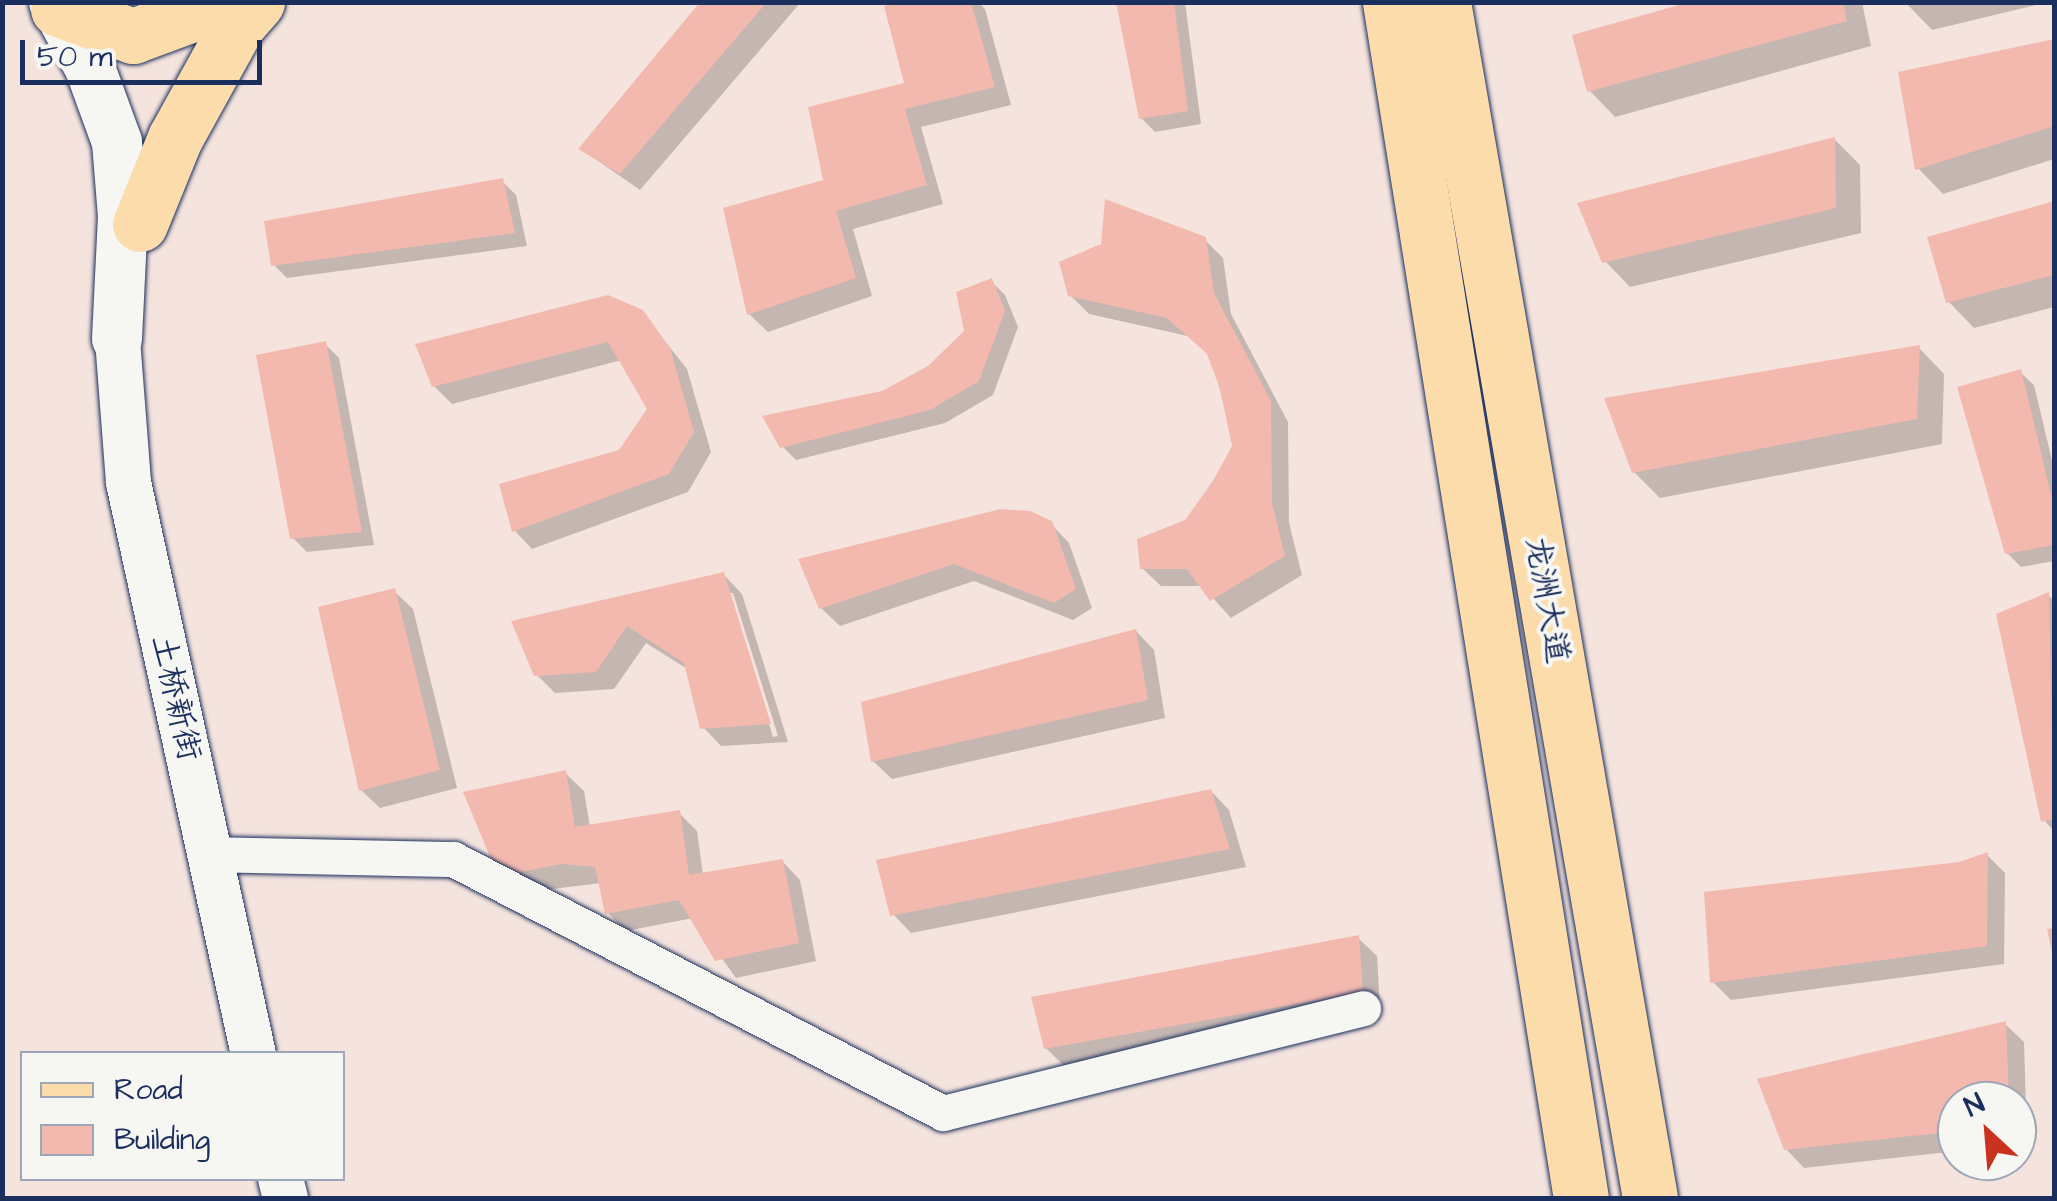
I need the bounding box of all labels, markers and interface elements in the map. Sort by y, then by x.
scale bar [25,20,268,82]
text: 50 m [37,36,113,78]
street label: 龙洲大道 [1516,534,1576,666]
street label: 土桥新街 [142,631,208,765]
legend [20,1051,345,1181]
text: Road [114,1069,183,1111]
north arrow [1937,1081,2037,1181]
text: N [1958,1084,1991,1127]
text: Building [114,1119,210,1161]

